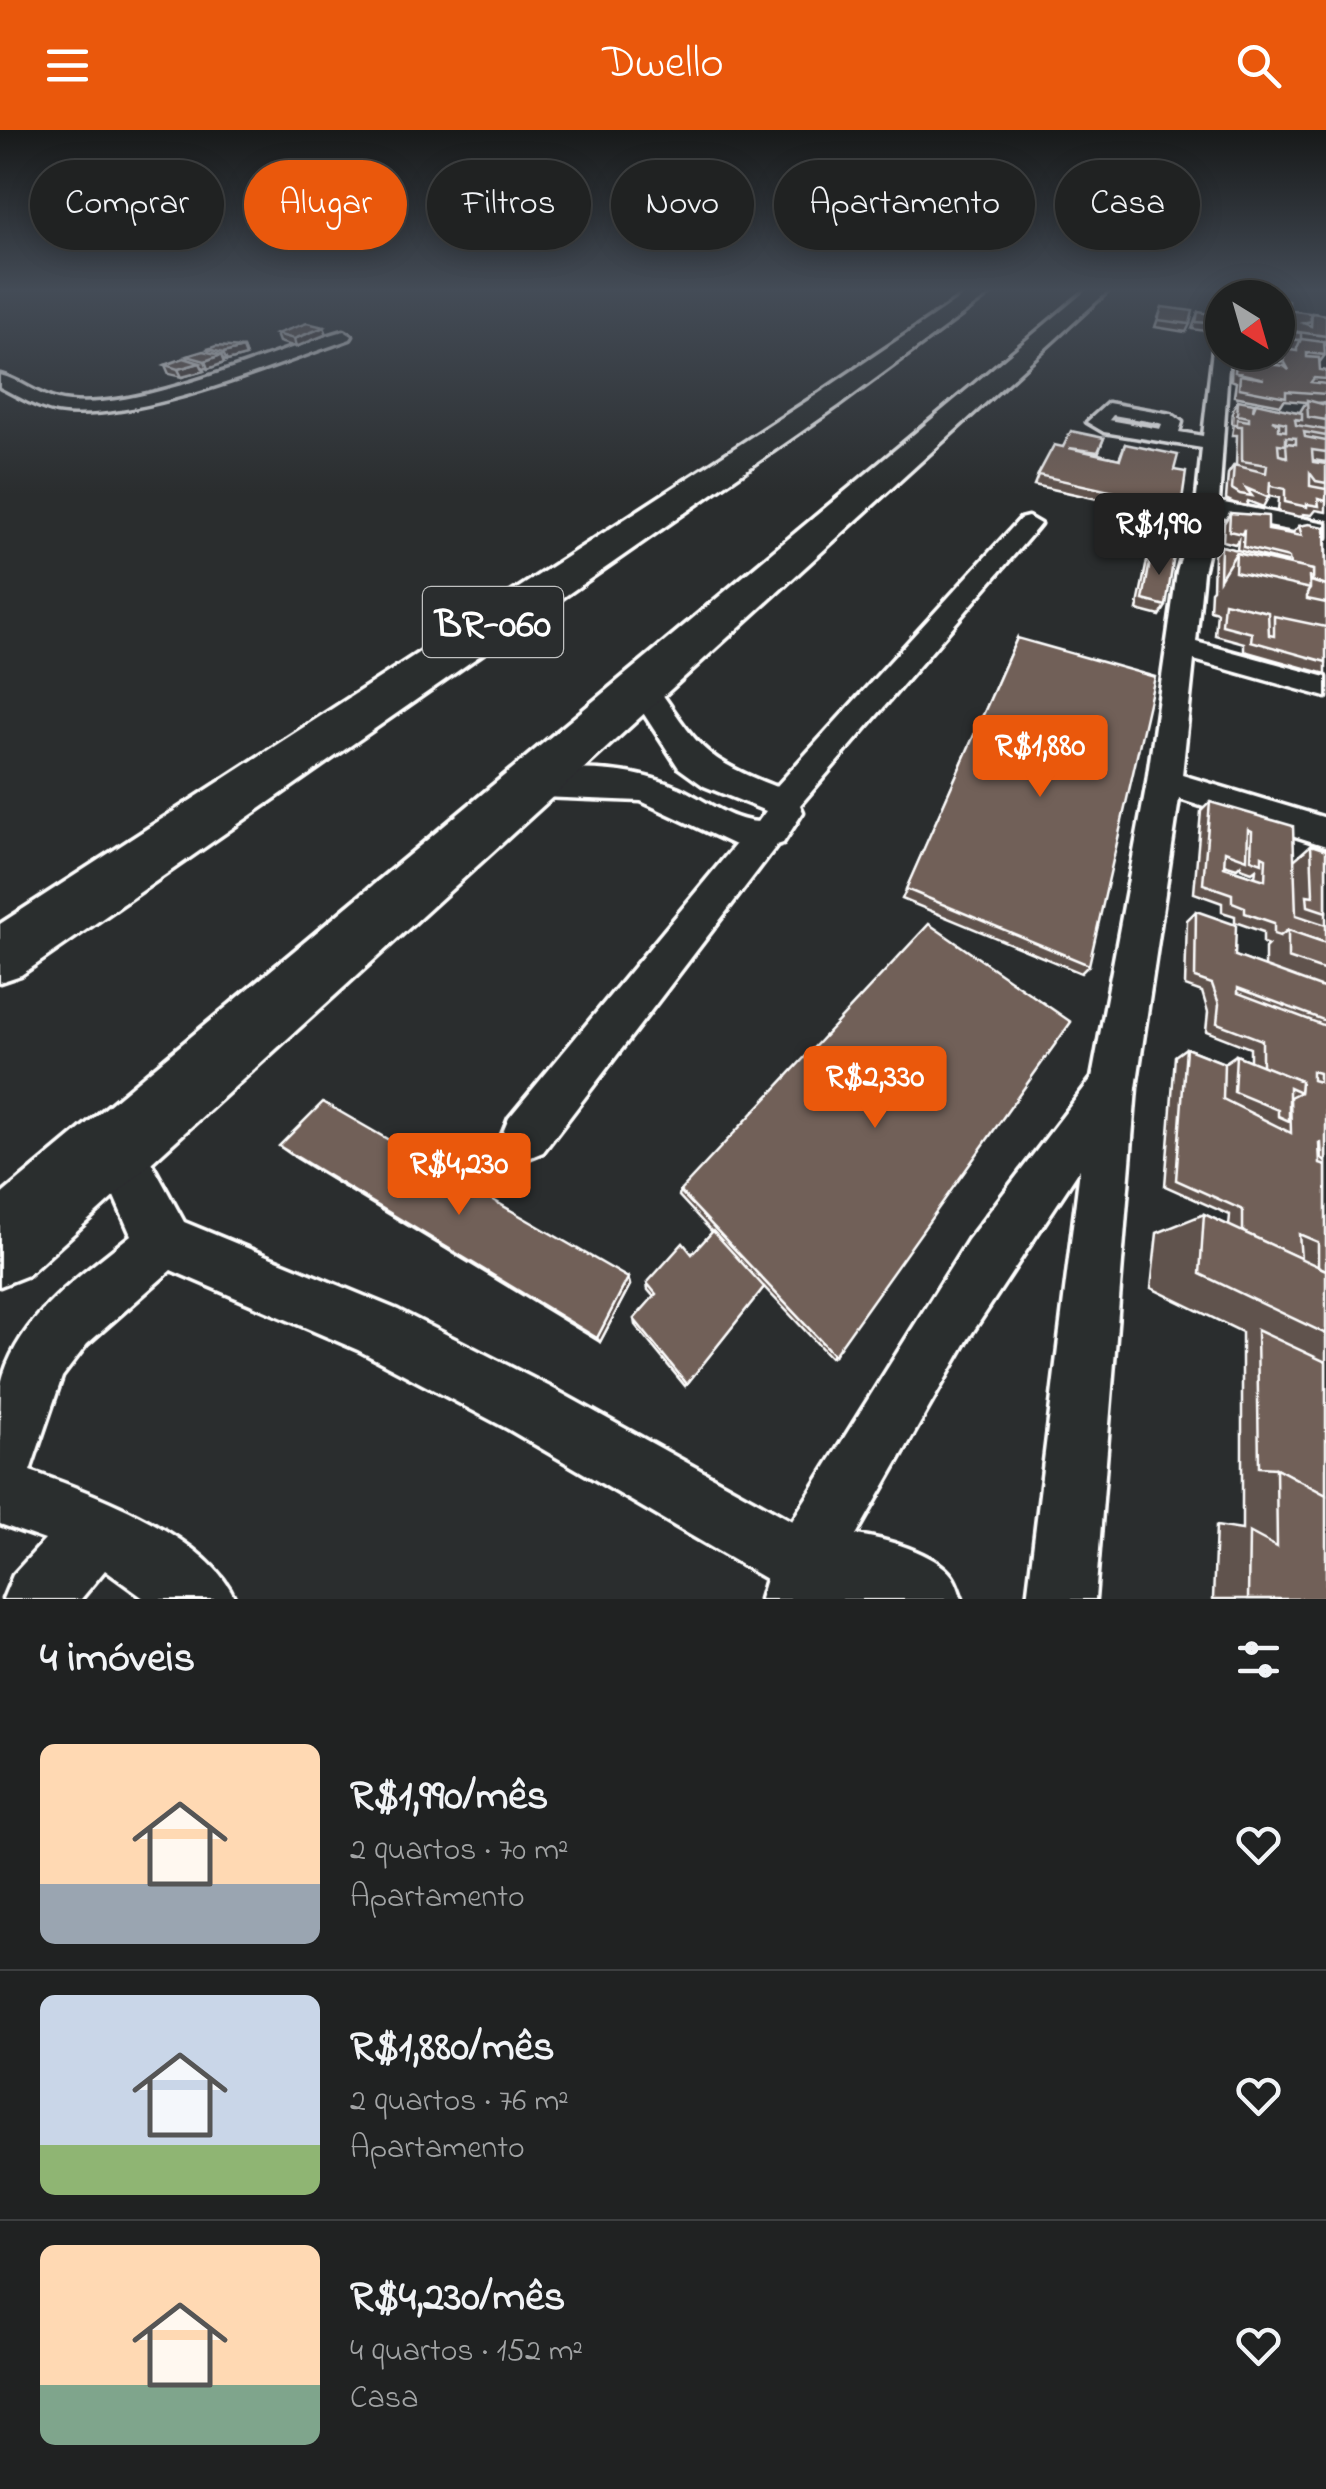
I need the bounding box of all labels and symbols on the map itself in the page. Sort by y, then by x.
north arrow [1205,280,1295,370]
pin: R$1,990 [1067,493,1251,578]
road number: BR-060 [423,587,563,657]
pin: R$1,880 [948,715,1132,800]
pin: R$2,330 [783,1046,967,1131]
pin: R$4,230 [367,1133,551,1218]

